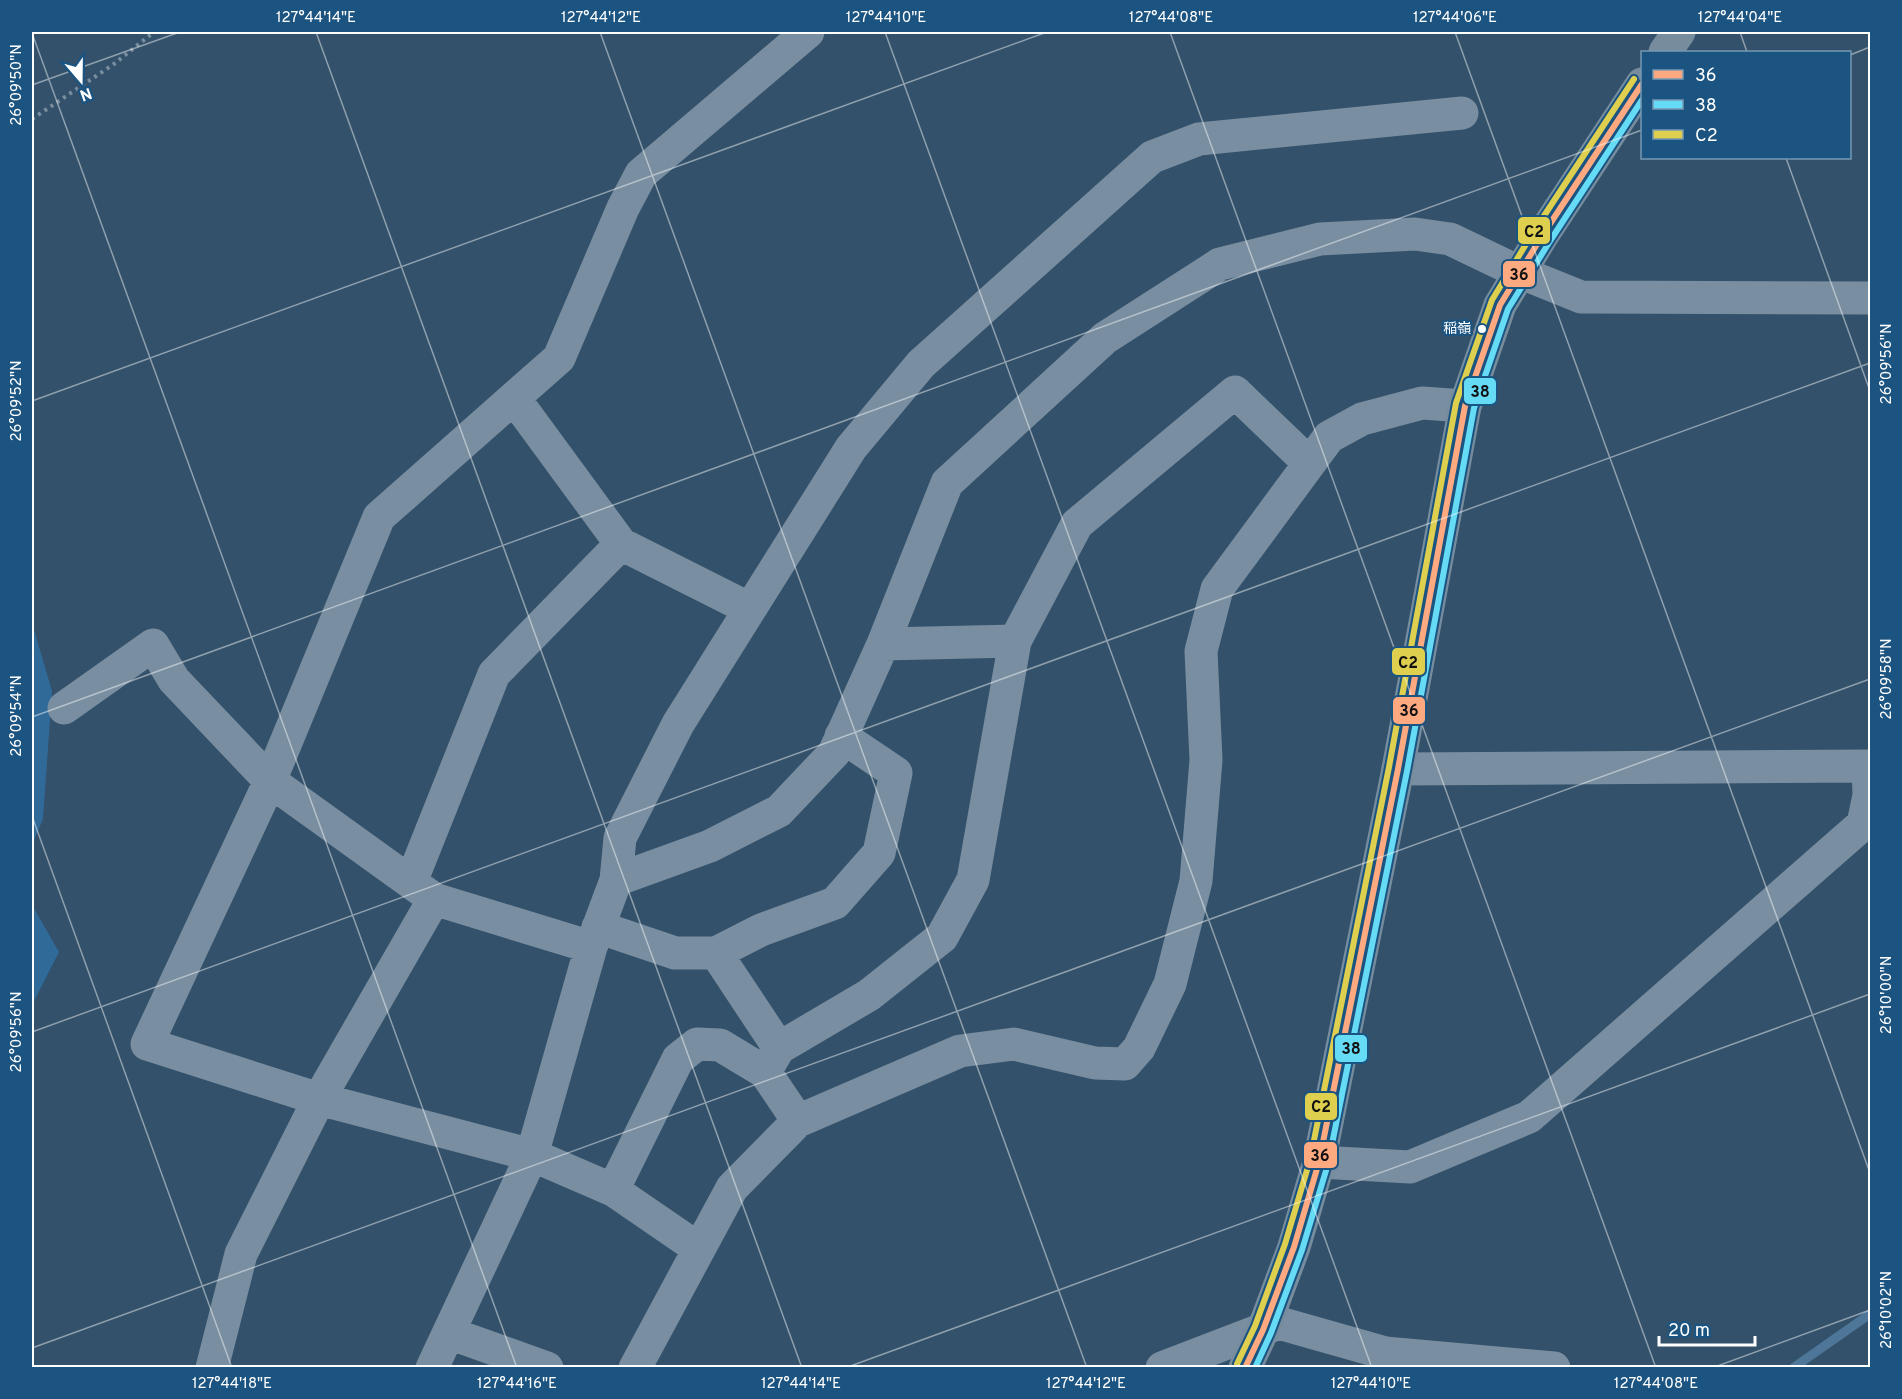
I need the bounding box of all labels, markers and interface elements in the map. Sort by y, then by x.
text: 127°44'14"E [276,9,356,28]
text: 127°44'12"E [561,9,641,28]
text: 127°44'10"E [846,9,926,28]
text: 127°44'08"E [1129,9,1213,28]
text: 127°44'06"E [1413,9,1497,28]
text: 127°44'04"E [1698,9,1782,28]
text: 26°09'50"N [8,44,27,126]
north arrow [51,51,111,111]
legend [1641,51,1851,159]
text: 36 [1695,65,1717,88]
text: N [77,82,94,105]
text: 38 [1695,95,1717,118]
text: C2 [1695,125,1718,148]
line badge: C2 [1517,216,1551,245]
text: C2 [1524,223,1544,243]
line badge: 36 [1502,260,1536,288]
text: 36 [1509,266,1529,286]
place label: 稲嶺 [1443,321,1471,338]
marker: 稲嶺 [1476,323,1488,335]
text: 26°09'56"N [1878,324,1897,405]
text: 26°09'52"N [8,360,27,442]
line badge: 38 [1463,377,1497,405]
text: 38 [1470,383,1490,403]
text: 26°09'58"N [1878,638,1897,720]
line badge: C2 [1391,647,1426,676]
text: C2 [1398,654,1418,674]
text: 26°09'54"N [8,675,27,757]
line badge: 36 [1392,696,1426,725]
text: 36 [1399,702,1419,722]
text: 26°10'00"N [1878,956,1897,1034]
text: 26°09'56"N [8,992,27,1073]
line badge: 38 [1334,1034,1368,1063]
text: 38 [1341,1040,1361,1060]
line badge: C2 [1304,1092,1338,1121]
text: C2 [1311,1098,1331,1118]
line badge: 36 [1303,1141,1338,1169]
text: 36 [1310,1147,1330,1167]
text: 26°10'02"N [1878,1271,1897,1349]
scale bar [1659,1309,1755,1347]
text: 20 m [1668,1320,1710,1343]
text: 127°44'18"E [192,1375,272,1394]
text: 127°44'16"E [477,1375,557,1394]
text: 127°44'14"E [761,1375,841,1394]
text: 127°44'12"E [1046,1375,1126,1394]
text: 127°44'10"E [1331,1375,1411,1394]
text: 127°44'08"E [1614,1375,1698,1394]

